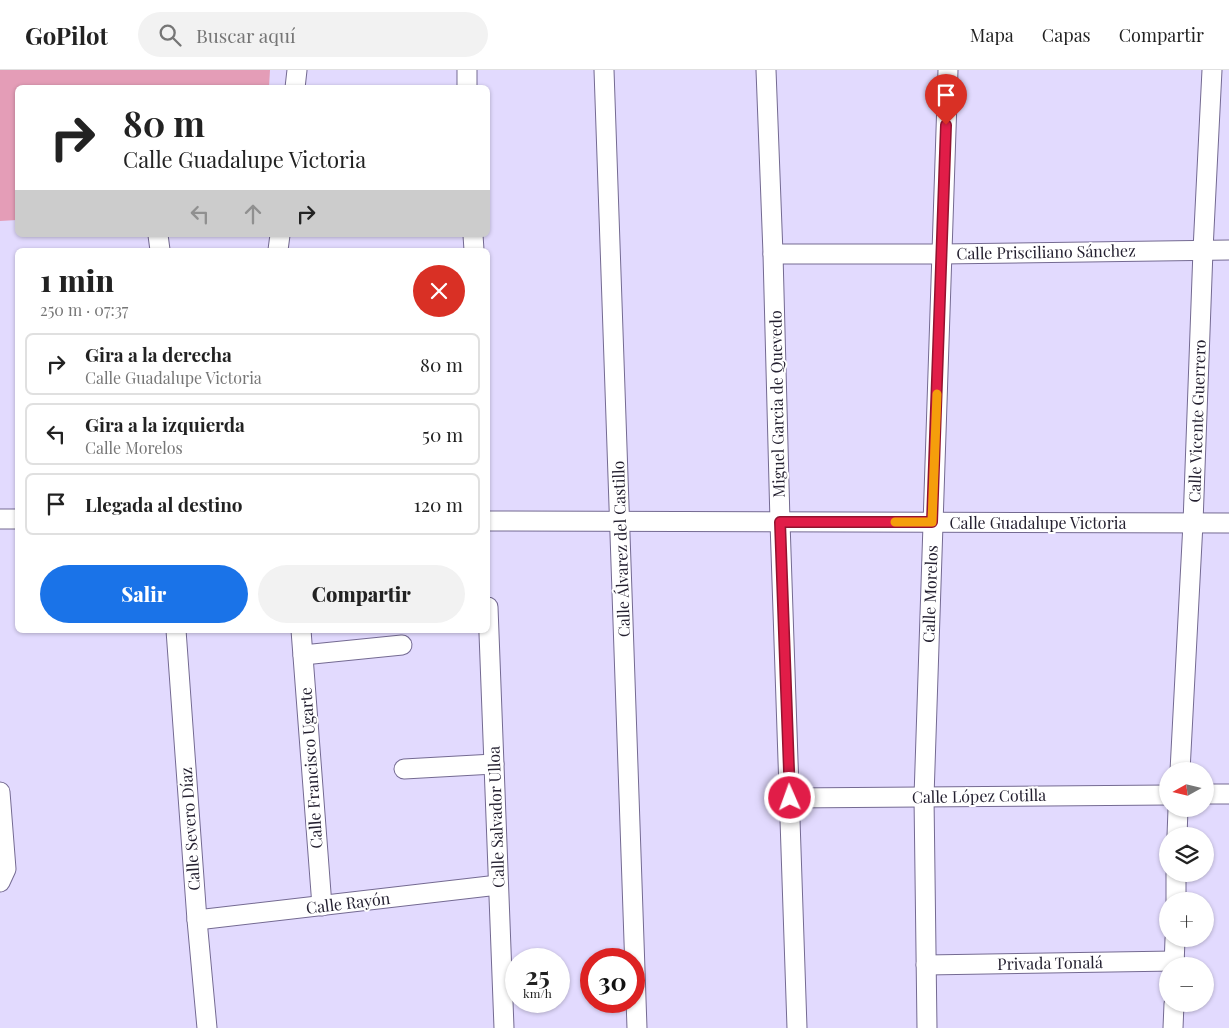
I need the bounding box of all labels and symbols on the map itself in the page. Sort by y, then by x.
pin [925,74,967,125]
street label: Calle Prisciliano Sánchez [956,239,1136,264]
street label: Miguel Garcia de Quevedo [764,310,789,498]
street label: Calle Vicente Guerrero [1183,339,1210,503]
street label: Calle Álvarez del Castillo [607,460,634,638]
street label: Calle Guadalupe Victoria [950,512,1126,533]
street label: Calle Morelos [917,545,942,643]
street label: Calle Francisco Ugarte [294,687,327,849]
street label: Calle Salvador Ulloa [483,746,508,888]
north arrow [1159,762,1214,818]
street label: Calle Severo Díaz [175,766,204,892]
position arrow [763,771,815,823]
street label: Calle López Cotilla [912,784,1046,807]
street label: Calle Rayón [305,887,392,918]
speed limit sign: 30 [580,948,645,1013]
street label: Privada Tonalá [997,951,1103,974]

